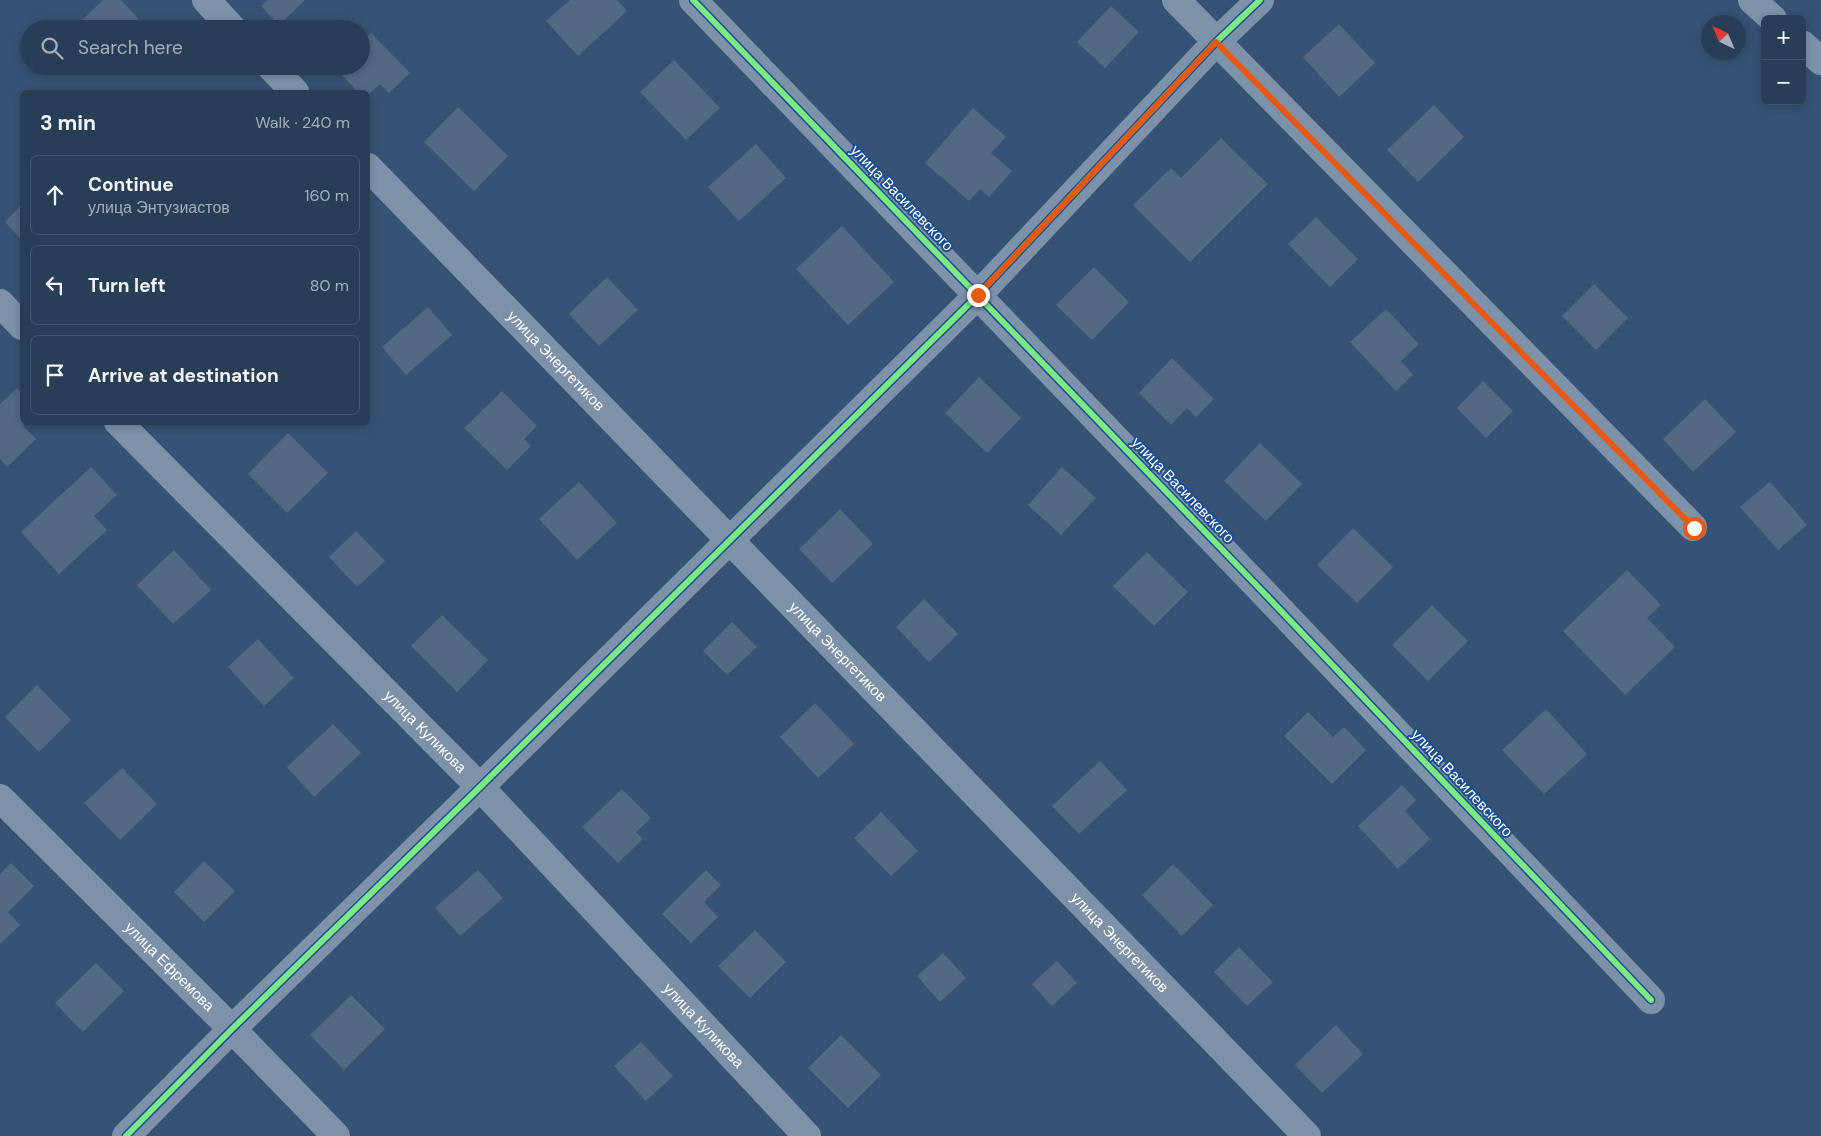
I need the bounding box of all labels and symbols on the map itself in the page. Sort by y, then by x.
north arrow [1701,15,1746,60]
street label: улица Василевского [846,141,958,255]
route end [967,284,990,307]
street label: улица Энергетиков [503,306,609,415]
street label: улица Василевского [1127,433,1239,547]
route start [1683,517,1706,540]
street label: улица Энергетиков [784,597,891,706]
street label: улица Куликова [379,686,471,778]
street label: улица Василевского [1407,725,1517,841]
street label: улица Энергетиков [1066,888,1173,997]
street label: улица Ефремова [120,918,219,1016]
street label: улица Куликова [659,979,749,1073]

